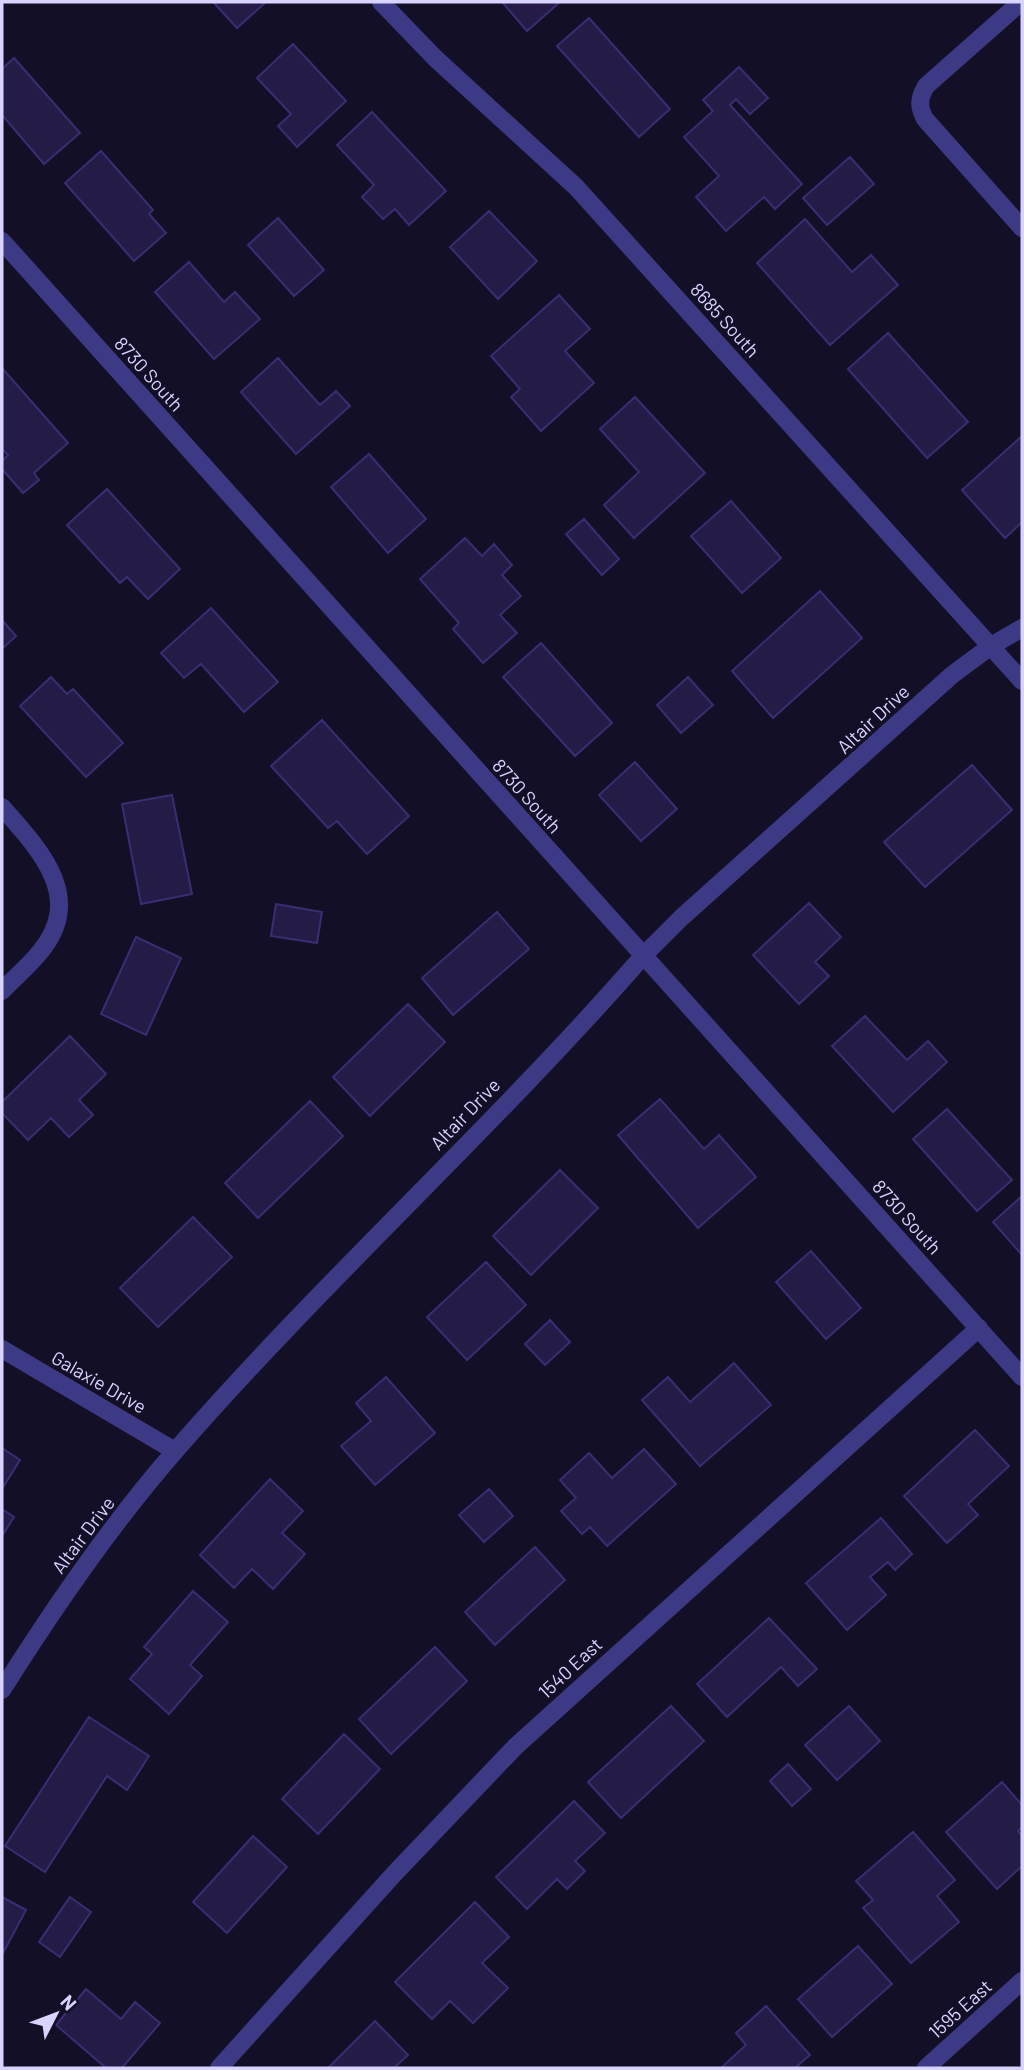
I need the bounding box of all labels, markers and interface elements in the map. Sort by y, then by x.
street label: 8685 South [686,278,765,362]
street label: 8730 South [110,332,189,416]
street label: Altair Drive [832,679,914,758]
street label: 8730 South [488,754,567,838]
street label: Altair Drive [425,1073,504,1154]
street label: 8730 South [868,1175,947,1259]
street label: Galaxie Drive [48,1345,151,1418]
street label: Altair Drive [46,1492,119,1578]
street label: 1540 East [533,1632,606,1703]
street label: 1595 East [923,1974,996,2043]
north arrow [21,1979,91,2049]
text: N [56,1990,82,2015]

